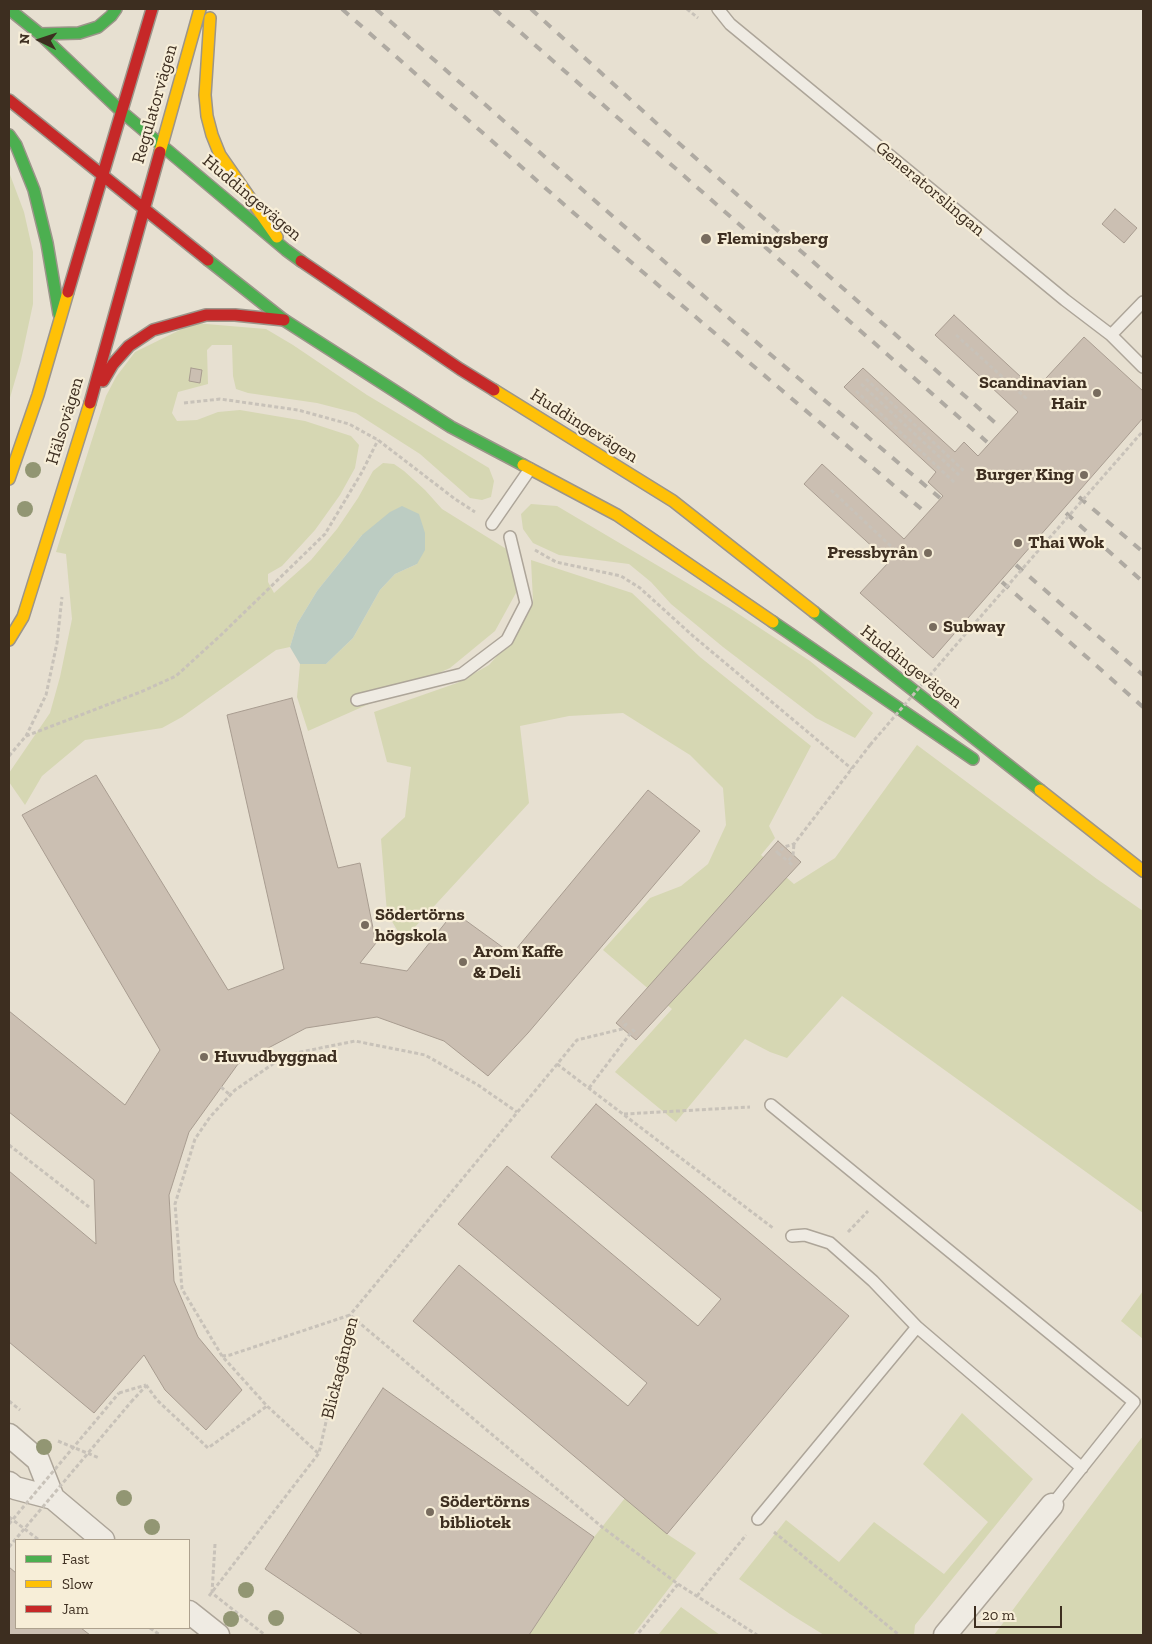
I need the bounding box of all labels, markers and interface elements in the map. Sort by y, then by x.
north arrow [15,15,65,65]
text: N [16,33,33,45]
street label: Regulatorvägen [128,42,182,166]
street label: Generatorslingan [871,137,989,241]
street label: Huddingevägen [198,150,306,246]
place label: Flemingsberg [717,228,828,250]
marker: Flemingsberg [699,232,713,246]
place label: Scandinavian Hair [979,372,1087,414]
street label: Hälsovägen [41,375,89,467]
street label: Huddingevägen [526,384,642,468]
marker: Scandinavian Hair [1091,387,1103,399]
place label: Burger King [976,464,1074,486]
marker: Burger King [1078,469,1090,481]
place label: Thai Wok [1028,532,1104,554]
marker: Thai Wok [1012,537,1024,549]
place label: Pressbyrån [827,542,918,564]
marker: Pressbyrån [922,547,934,559]
place label: Subway [943,616,1005,638]
street label: Huddingevägen [856,621,966,713]
marker: Subway [927,621,939,633]
place label: Södertörns högskola [375,904,465,946]
marker: Södertörns högskola [359,919,371,931]
place label: Arom Kaffe & Deli [473,941,563,984]
marker: Arom Kaffe & Deli [457,956,469,968]
place label: Huvudbyggnad [214,1046,337,1068]
marker: Huvudbyggnad [198,1051,210,1063]
street label: Blickagången [317,1315,363,1421]
place label: Södertörns bibliotek [440,1491,530,1534]
marker: Södertörns bibliotek [424,1506,436,1518]
legend [15,1539,190,1629]
text: Fast [62,1550,90,1568]
text: Slow [62,1575,93,1593]
scale bar [977,1596,1064,1628]
text: Jam [62,1600,89,1618]
text: 20 m [982,1606,1015,1624]

